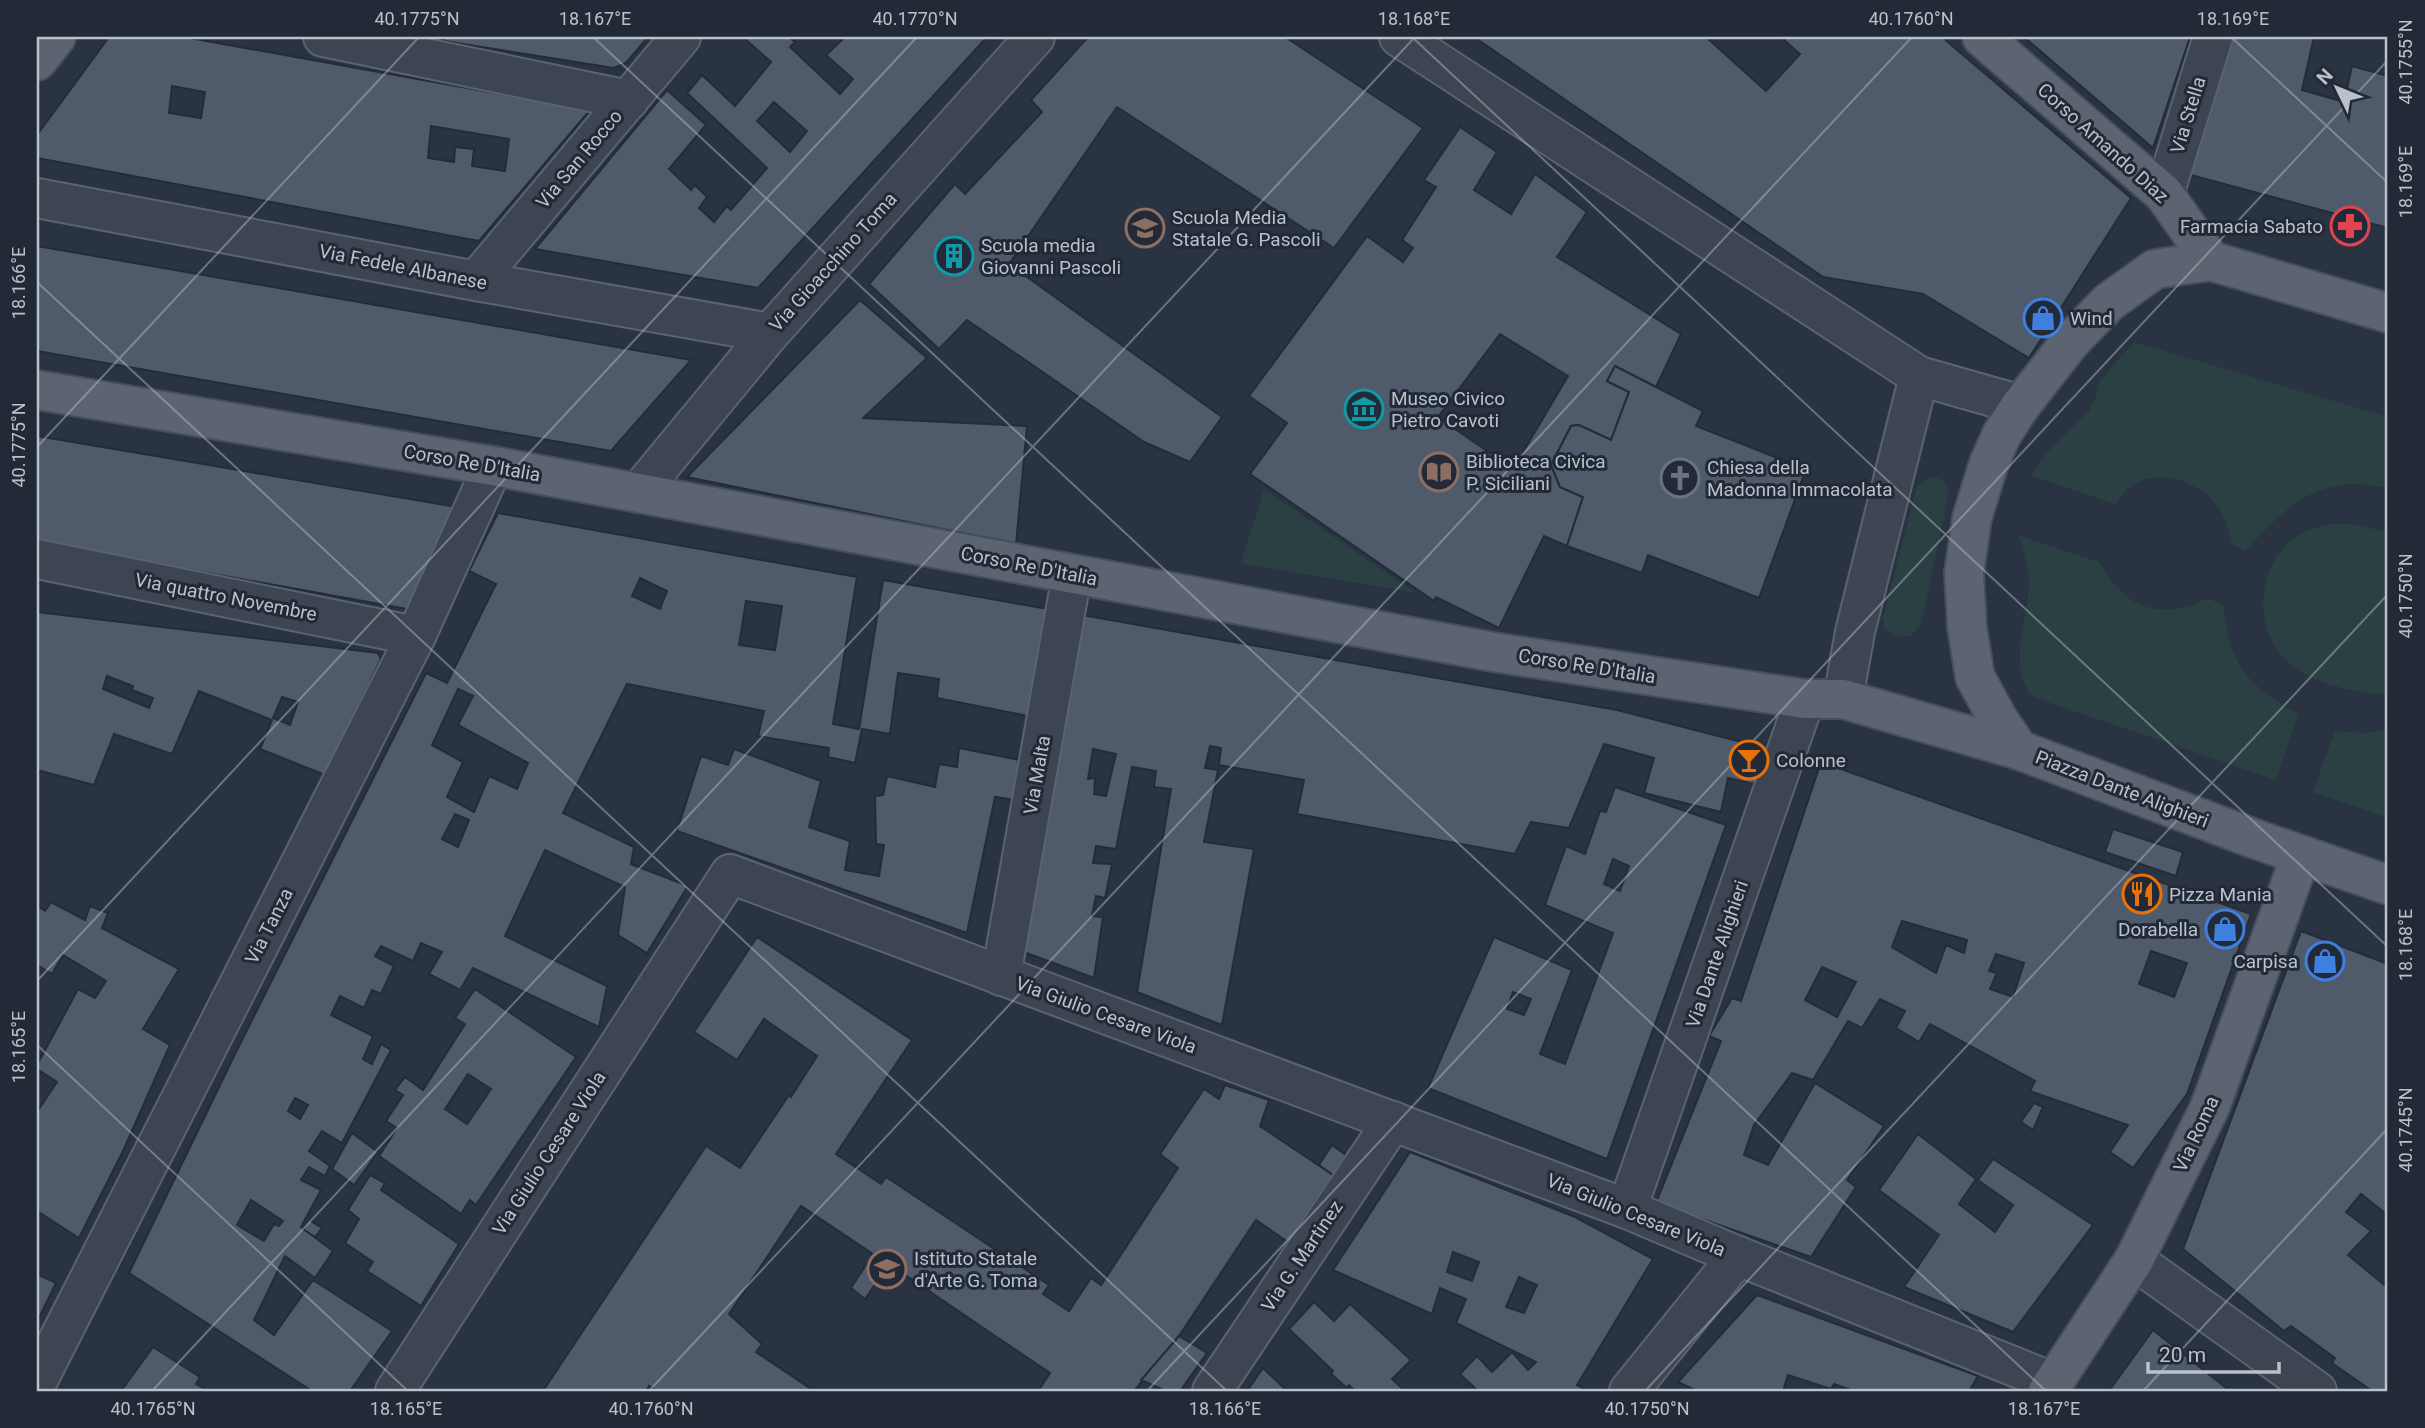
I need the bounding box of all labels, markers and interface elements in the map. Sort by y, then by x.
text: 40.1775°N [374,8,460,29]
text: 18.167°E [559,8,631,29]
text: 40.1770°N [872,8,958,29]
text: 18.168°E [1378,8,1450,29]
text: 40.1760°N [1868,8,1954,29]
text: 18.169°E [2197,8,2269,29]
text: 40.1755°N [2395,19,2416,105]
north arrow [2302,52,2372,122]
text: N [2312,64,2338,89]
street label: Via Stella [2165,74,2211,156]
street label: Corso Amando Diaz [2033,78,2173,208]
street label: Via San Rocco [531,105,627,213]
text: 18.169°E [2395,146,2416,218]
street label: Via Gioacchino Toma [764,188,902,336]
pharmacy icon: Farmacia Sabato [2329,205,2371,247]
place label: Scuola Media Statale G. Pascoli [1172,206,1321,251]
school or university icon: Scuola Media Statale G. Pascoli [1124,207,1166,249]
place label: Farmacia Sabato [2180,215,2323,238]
place label: Scuola media Giovanni Pascoli [981,234,1121,279]
building icon: Scuola media Giovanni Pascoli [933,235,975,277]
street label: Via Fedele Albanese [317,239,489,295]
text: 18.166°E [8,247,29,319]
shop icon: Wind [2022,297,2064,339]
place label: Wind [2070,307,2113,330]
place label: Museo Civico Pietro Cavoti [1391,387,1505,432]
museum icon: Museo Civico Pietro Cavoti [1343,388,1385,430]
text: 40.1775°N [8,402,29,488]
street label: Corso Re D'Italia [402,440,542,486]
place label: Biblioteca Civica P. Siciliani [1466,450,1606,495]
library icon: Biblioteca Civica P. Siciliani [1418,451,1460,493]
place label: Chiesa della Madonna Immacolata [1707,456,1893,501]
church icon: Chiesa della Madonna Immacolata [1659,457,1701,499]
street label: Corso Re D'Italia [959,541,1099,591]
text: 40.1750°N [2395,553,2416,639]
street label: Via quattro Novembre [133,568,319,626]
street label: Corso Re D'Italia [1517,644,1657,688]
street label: Via Malta [1019,734,1055,816]
bar icon: Colonne [1728,739,1770,781]
street label: Piazza Dante Alighieri [2032,745,2212,833]
place label: Colonne [1776,749,1846,772]
restaurant icon: Pizza Mania [2121,873,2163,915]
street label: Via Dante Alighieri [1681,877,1753,1031]
place label: Pizza Mania [2169,883,2272,906]
street label: Via Tanza [240,884,298,968]
shop icon: Dorabella [2204,908,2246,950]
text: 18.168°E [2395,909,2416,981]
place label: Dorabella [2118,918,2198,941]
shop icon: Carpisa [2304,940,2346,982]
place label: Carpisa [2233,950,2298,973]
street label: Via Giulio Cesare Viola [1012,972,1200,1058]
text: 18.165°E [8,1011,29,1083]
street label: Via Giulio Cesare Viola [487,1067,611,1239]
text: 40.1745°N [2395,1087,2416,1173]
street label: Via Roma [2168,1092,2224,1176]
street label: Via Giulio Cesare Viola [1543,1169,1729,1261]
street label: Via G. Martinez [1256,1196,1348,1316]
place label: Istituto Statale d'Arte G. Toma [914,1247,1038,1292]
school or university icon: Istituto Statale d'Arte G. Toma [866,1248,908,1290]
scale bar [2148,1330,2280,1374]
text: 20 m [2159,1343,2206,1367]
text: 40.1765°N [110,1398,196,1419]
text: 18.165°E [370,1398,442,1419]
text: 40.1760°N [608,1398,694,1419]
text: 18.166°E [1189,1398,1261,1419]
text: 40.1750°N [1604,1398,1690,1419]
text: 18.167°E [2008,1398,2080,1419]

